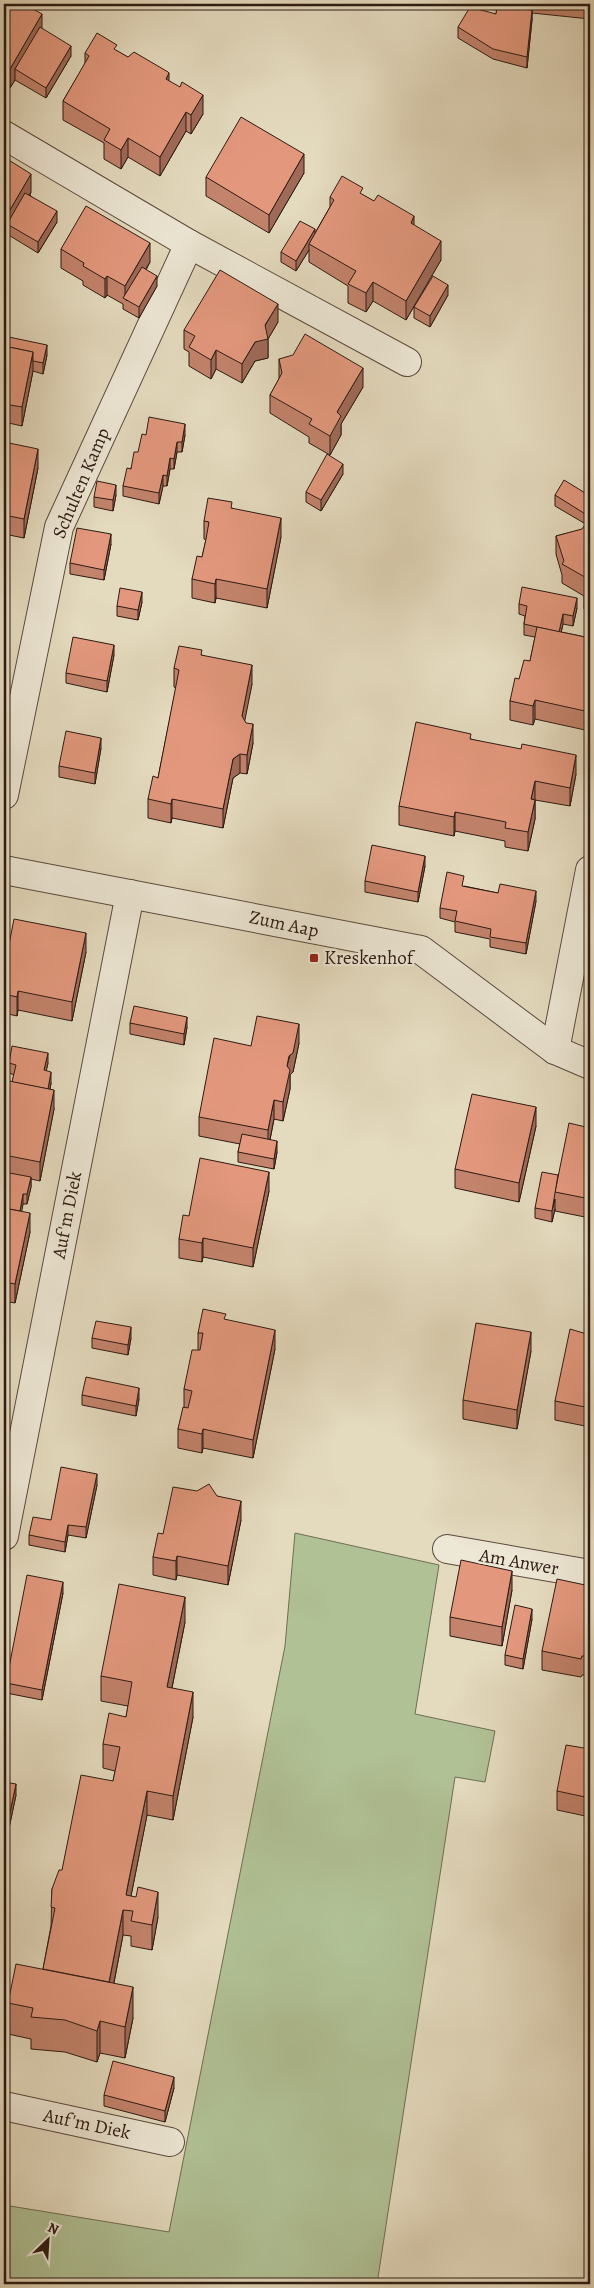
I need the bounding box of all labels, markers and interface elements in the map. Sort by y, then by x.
street label: Schulten Kamp [46,424,116,542]
street label: Zum Aap [247,904,321,944]
place label: Kreskenhof [324,945,416,971]
marker: Kreskenhof [308,952,320,964]
street label: Auf'm Diek [46,1169,88,1262]
street label: Am Anwer [476,1542,561,1582]
street label: Auf'm Diek [40,2102,134,2146]
north arrow [22,2216,72,2266]
text: N [45,2218,62,2239]

